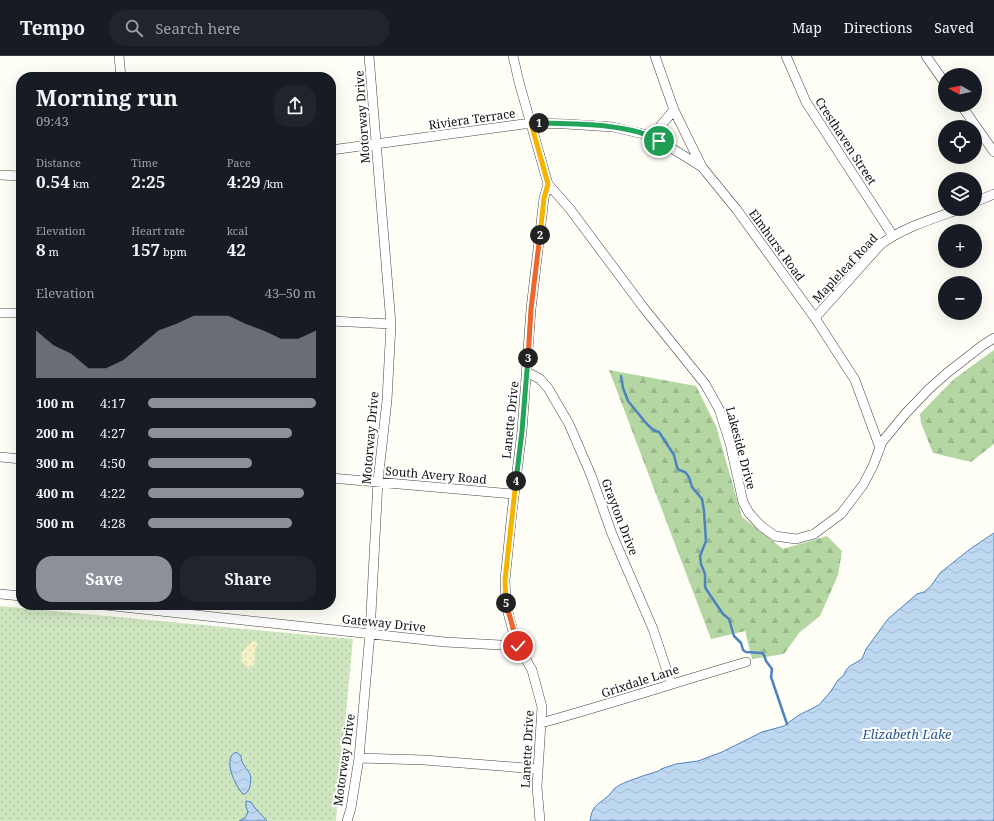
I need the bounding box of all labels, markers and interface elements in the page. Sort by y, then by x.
search box [109,10,389,46]
text: Tempo [20,15,85,41]
icon: search [123,17,145,39]
text: Search here [155,18,240,38]
text: Map [792,18,822,37]
text: Directions [844,18,912,37]
text: Saved [934,18,974,37]
north arrow [938,68,982,112]
map controls [938,68,982,320]
street label: Motorway Drive [350,70,374,164]
text: Morning run [36,82,178,112]
button: share [274,85,316,127]
street label: Cresthaven Street [811,94,881,188]
street label: Riviera Terrace [427,104,517,134]
text: 09:43 [36,112,69,130]
pin: 1 [529,113,549,133]
text: 1 [536,115,542,130]
button: locate [938,120,982,164]
pin [642,124,676,158]
icon: arrive [648,130,670,152]
text: Distance [36,155,81,170]
text: Time [131,155,158,170]
text: Pace [227,155,251,170]
text: 0.54 [36,170,70,193]
text: 2:25 [131,170,165,193]
text: 4:29 [227,170,261,193]
button: layers [938,172,982,216]
text: km [70,176,90,191]
text: /km [261,176,284,191]
street label: Elmhurst Road [745,206,809,285]
text: Elevation [36,223,86,238]
text: Heart rate [131,223,185,238]
text: kcal [227,223,248,238]
button: + [938,224,982,268]
pin: 2 [530,225,550,245]
text: 2 [537,227,543,242]
street label: Mapleleaf Road [808,229,882,306]
text: 8 [36,238,46,261]
text: 157 [131,238,160,261]
text: 42 [227,238,246,261]
text: m [46,244,59,259]
text: bpm [160,244,187,259]
button: − [938,276,982,320]
text: Elevation [36,284,95,302]
text: 43–50 m [265,284,316,302]
pin: 3 [518,348,538,368]
text: 3 [525,350,531,365]
street label: Lanette Drive [497,380,523,460]
street label: Motorway Drive [357,391,383,485]
text: 100 m [36,394,74,412]
text: 4:17 [100,394,126,412]
street label: Lakeside Drive [722,405,760,491]
text: 200 m [36,424,74,442]
text: 4:27 [100,424,126,442]
text: 300 m [36,454,74,472]
text: 4:50 [100,454,126,472]
street label: South Avery Road [385,462,488,488]
pin: 4 [506,471,526,491]
text: 4 [513,473,519,488]
street label: Grayton Drive [598,476,642,558]
text: 400 m [36,484,74,502]
text: 4:22 [100,484,126,502]
text: 500 m [36,514,74,532]
text: 4:28 [100,514,126,532]
button: Save [36,556,172,602]
button: Share [180,556,316,602]
pin: 5 [496,593,516,613]
text: 5 [503,595,509,610]
street label: Gateway Drive [341,610,427,636]
pin [501,629,535,663]
icon: check [507,635,529,657]
street label: Grixdale Lane [599,660,681,702]
street label: Lanette Drive [516,710,538,788]
street label: Motorway Drive [329,713,359,807]
water label: Elizabeth Lake [861,725,952,743]

